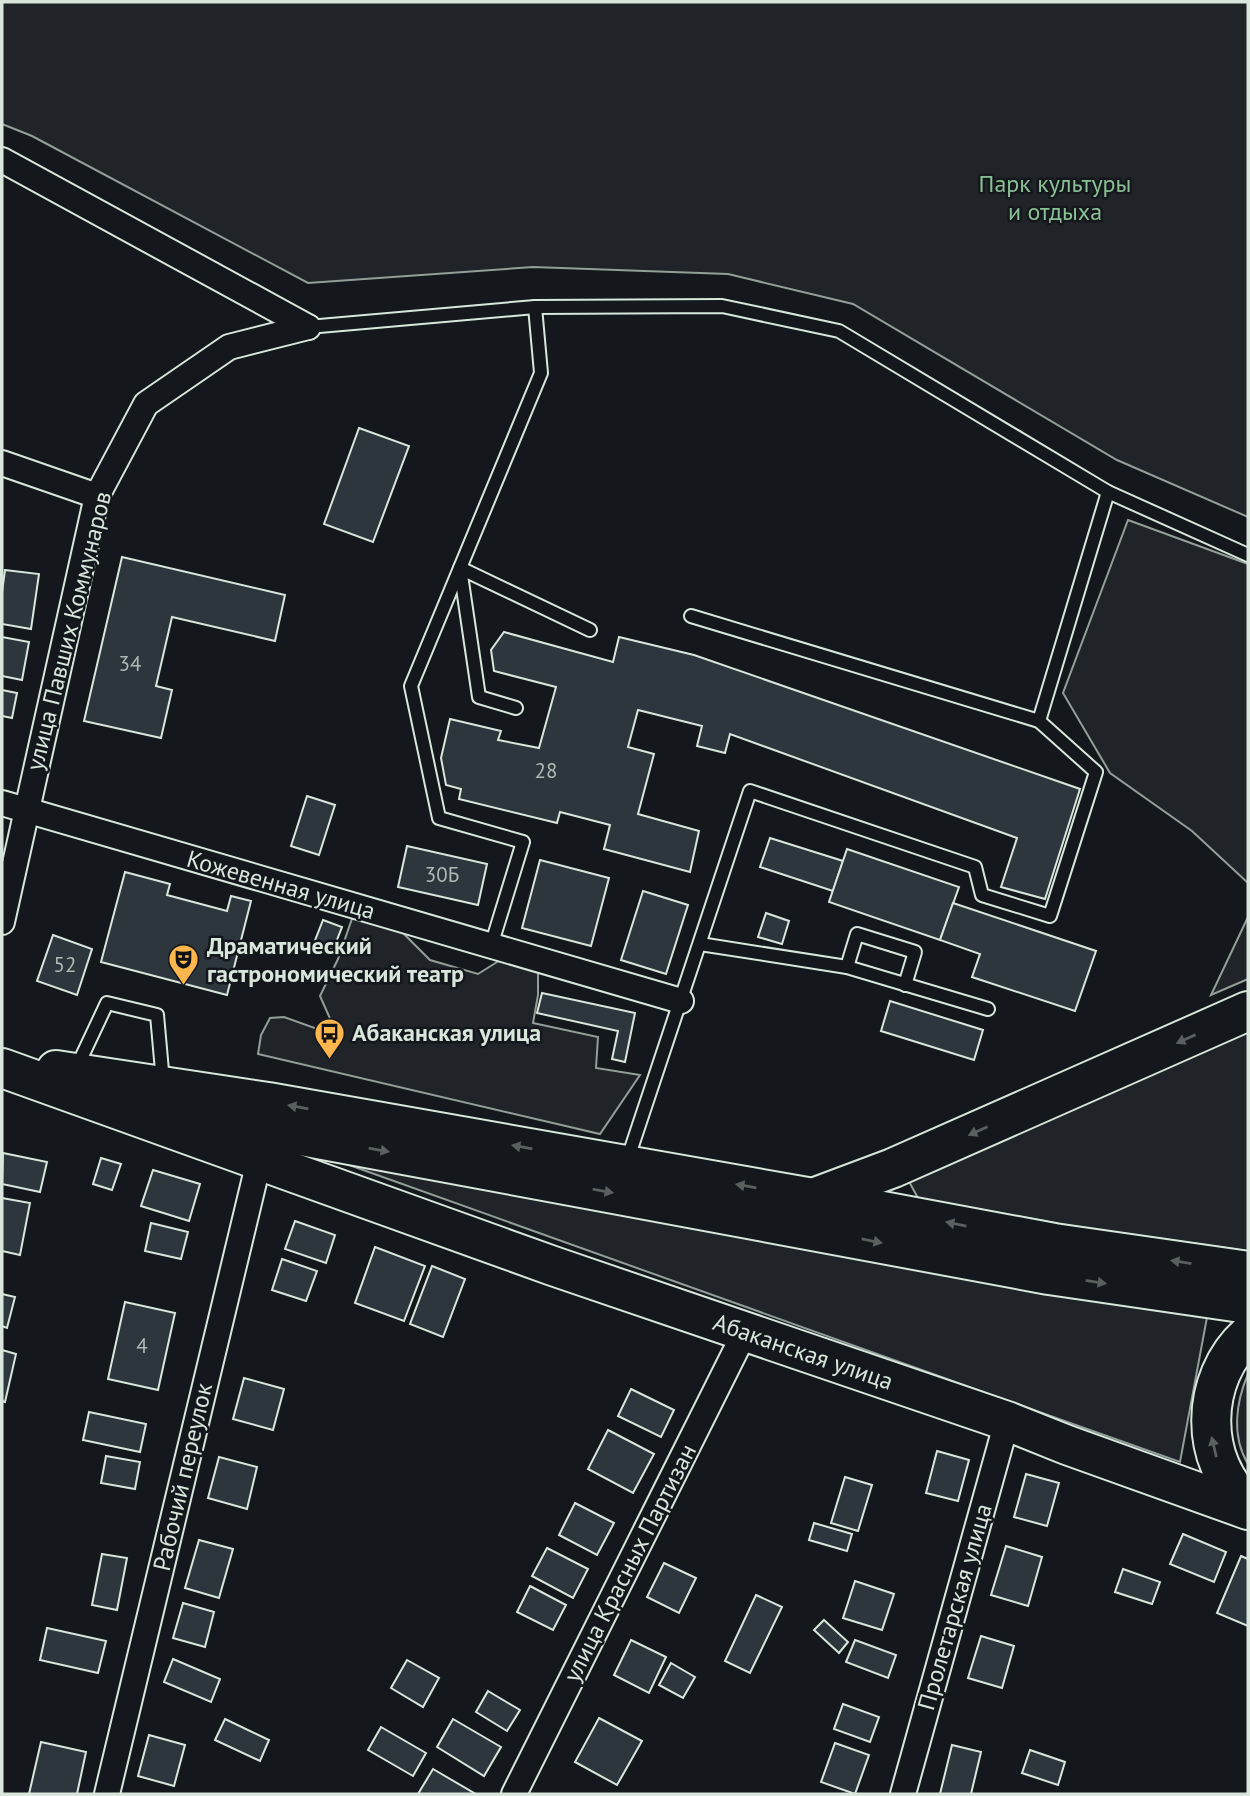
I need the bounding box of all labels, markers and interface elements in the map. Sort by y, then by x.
park label: Парк культуры и отдыха [979,168,1131,227]
street label: улица Павших Коммунаров [19,488,118,774]
house number: 34 [119,650,141,677]
house number: 28 [535,757,557,784]
street label: Кожевенная улица [183,843,379,926]
house number: 30Б [425,861,459,888]
place label: Драматический гастрономический театр [207,930,464,989]
theatre icon: Драматический гастрономический театр [167,943,201,987]
house number: 52 [54,951,76,978]
bus stop icon: Абаканская улица [312,1016,346,1060]
place label: Абаканская улица [352,1017,541,1048]
one-way arrow [1175,1033,1196,1044]
one-way arrow [287,1102,309,1113]
one-way arrow [968,1125,988,1137]
one-way arrow [511,1142,533,1153]
one-way arrow [368,1145,390,1156]
one-way arrow [735,1180,757,1191]
one-way arrow [592,1186,614,1197]
one-way arrow [945,1219,967,1230]
one-way arrow [861,1236,883,1247]
one-way arrow [1170,1257,1192,1268]
one-way arrow [1085,1277,1107,1288]
street label: Абаканская улица [709,1306,897,1397]
house number: 4 [136,1332,148,1359]
street label: Рабочий переулок [146,1380,219,1574]
one-way arrow [1208,1436,1219,1458]
street label: улица Красных Партизан [556,1438,703,1687]
street label: Пролетарская улица [910,1500,999,1714]

